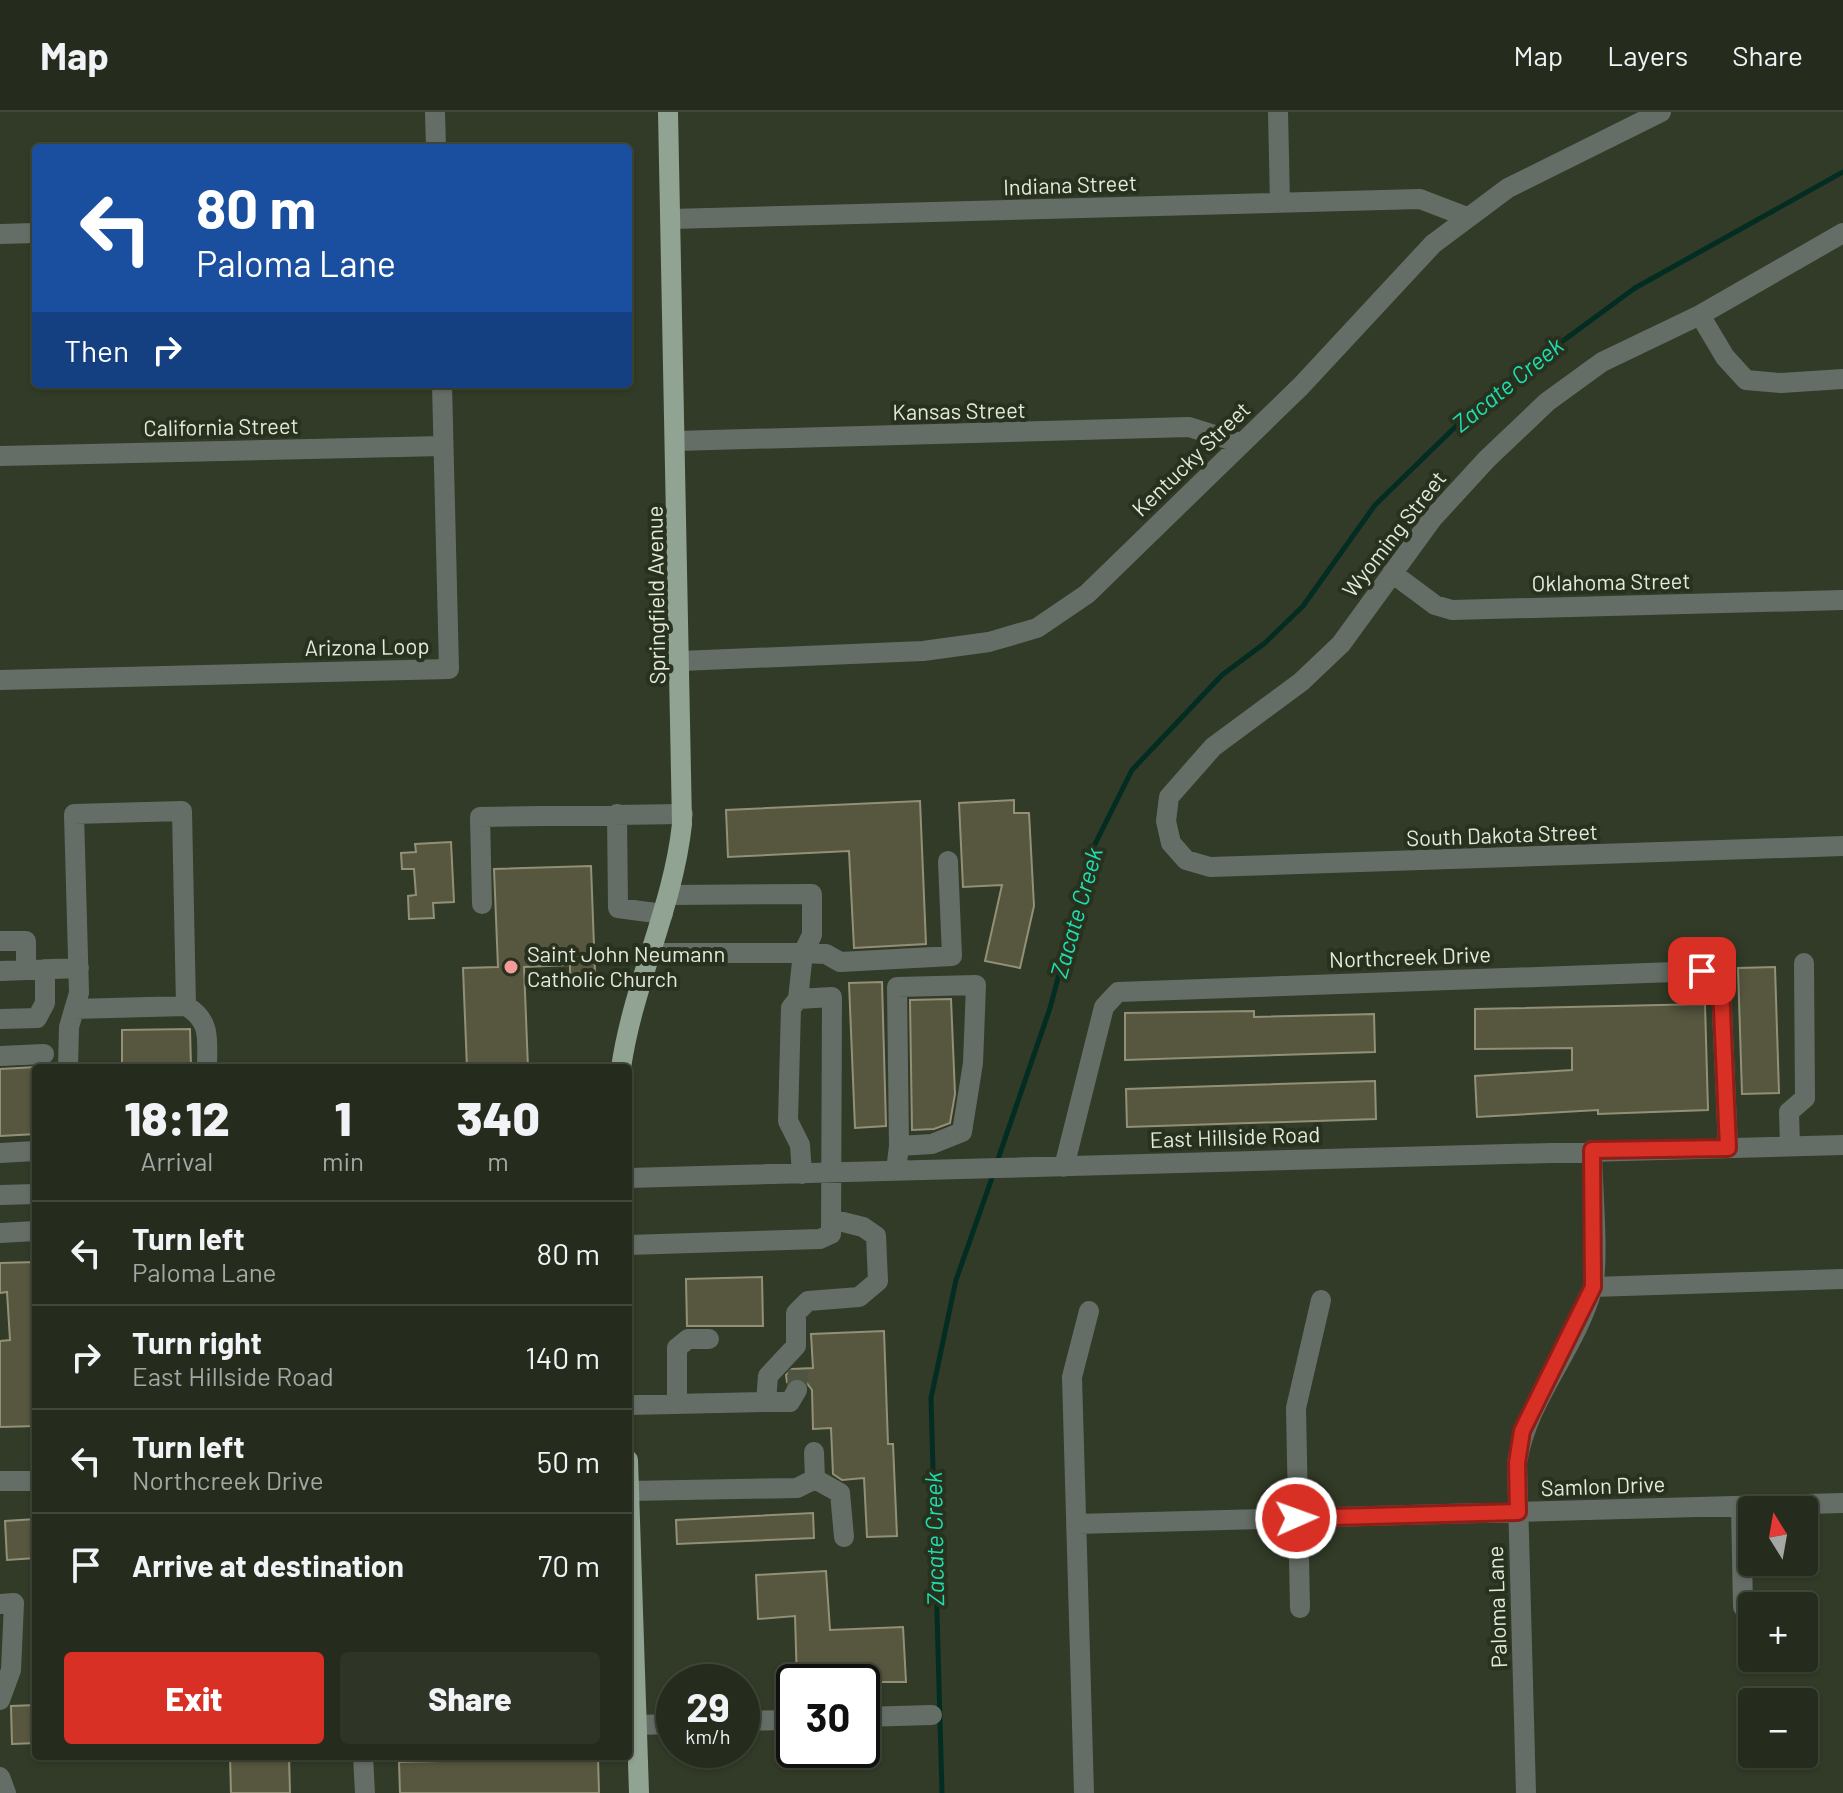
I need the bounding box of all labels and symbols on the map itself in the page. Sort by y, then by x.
street label: Indiana Street [1003,169,1137,199]
water label: Zacate Creek [1446,330,1569,437]
street label: Kansas Street [892,396,1026,424]
street label: Kentucky Street [1126,396,1255,521]
street label: California Street [143,412,299,440]
street label: Wyoming Street [1336,465,1450,602]
street label: Springfield Avenue [640,505,670,685]
street label: Oklahoma Street [1531,567,1691,595]
street label: Arizona Loop [304,632,430,660]
street label: South Dakota Street [1406,818,1598,850]
water label: Zacate Creek [1043,844,1108,981]
pin [1668,937,1736,1005]
place label: Saint John Neumann Catholic Church [527,940,725,991]
street label: Northcreek Drive [1328,940,1491,972]
marker: Saint John Neumann Catholic Church [502,958,520,976]
street label: East Hillside Road [1149,1120,1321,1152]
street label: Samlon Drive [1540,1470,1666,1500]
water label: Zacate Creek [918,1471,949,1606]
position arrow [1254,1476,1338,1560]
north arrow [1738,1496,1818,1576]
street label: Paloma Lane [1481,1545,1511,1669]
speed limit sign: 30 [776,1664,880,1768]

